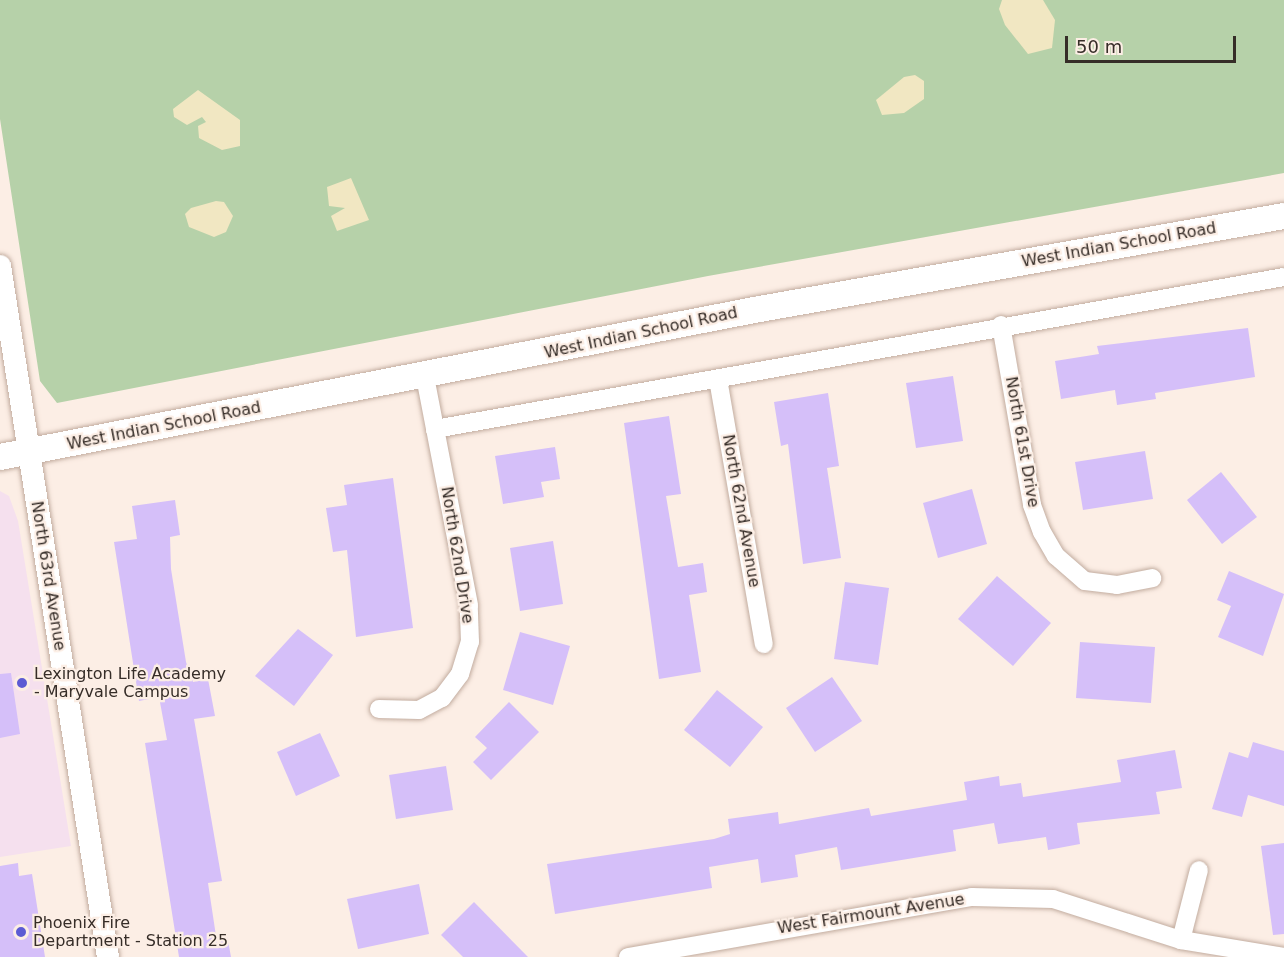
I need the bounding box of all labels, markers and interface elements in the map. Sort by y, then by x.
scale bar [1068,24,1239,62]
text: 50 m [1076,36,1122,57]
street label: West Indian School Road [1020,218,1218,272]
street label: West Indian School Road [543,303,739,363]
street label: North 61st Drive [1001,375,1043,509]
street label: West Indian School Road [65,398,263,454]
street label: North 62nd Avenue [718,433,764,589]
street label: North 62nd Drive [437,485,477,625]
street label: North 63rd Avenue [27,500,69,652]
place label: Lexington Life Academy - Maryvale Campus [34,664,226,702]
marker: Lexington Life Academy - Maryvale Campus [15,676,29,690]
street label: West Fairmount Avenue [776,890,966,938]
place label: Phoenix Fire Department - Station 25 [33,913,228,951]
marker: Phoenix Fire Department - Station 25 [14,925,28,939]

